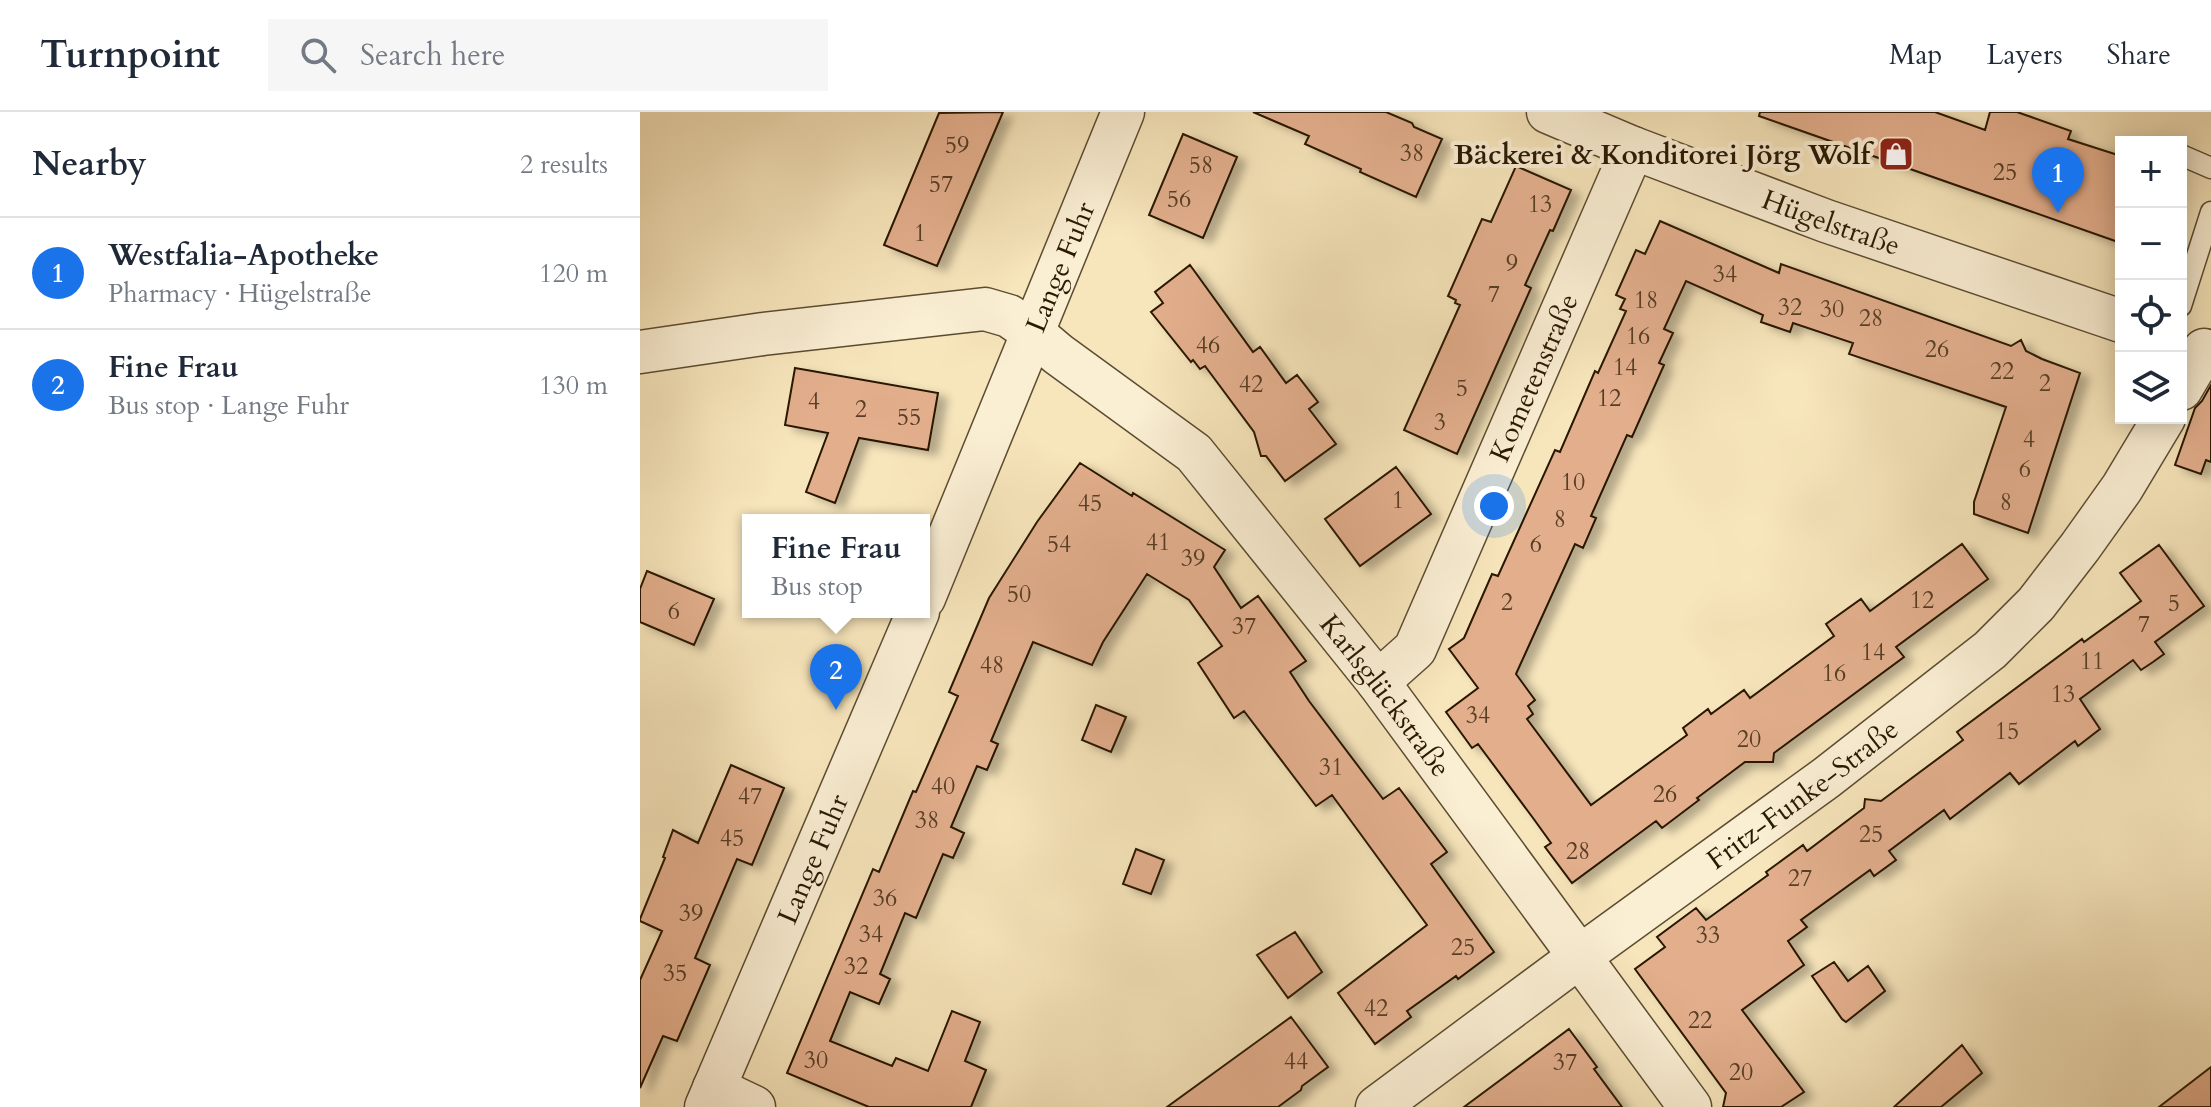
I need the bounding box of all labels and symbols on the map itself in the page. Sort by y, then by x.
house number: 59 [945,129,969,162]
shop icon: Bäckerei & Konditorei Jörg Wolf [1877,135,1915,173]
place label: Bäckerei & Konditorei Jörg Wolf [1454,136,1874,174]
house number: 38 [1400,137,1424,170]
pin: 1 [2032,147,2084,213]
house number: 58 [1189,149,1213,182]
house number: 25 [1993,156,2017,189]
house number: 57 [929,168,953,201]
street label: Hügelstraße [1756,181,1905,265]
house number: 56 [1167,183,1191,216]
house number: 13 [1528,188,1552,221]
street label: Lange Fuhr [1017,195,1105,338]
house number: 1 [914,217,926,250]
house number: 9 [1506,247,1518,280]
house number: 34 [1713,258,1737,291]
house number: 7 [1488,278,1500,311]
house number: 18 [1634,284,1658,317]
street label: Kometenstraße [1481,288,1587,468]
house number: 32 [1778,291,1802,324]
house number: 30 [1820,293,1844,326]
house number: 28 [1859,302,1883,335]
house number: 16 [1626,320,1650,353]
house number: 46 [1196,329,1220,362]
house number: 26 [1925,333,1949,366]
house number: 14 [1613,351,1637,384]
house number: 22 [1990,355,2014,388]
house number: 2 [2039,367,2051,400]
house number: 42 [1239,368,1263,401]
house number: 5 [1456,372,1468,405]
house number: 12 [1597,382,1621,415]
house number: 4 [808,385,820,418]
house number: 2 [855,393,867,426]
house number: 55 [897,401,921,434]
house number: 3 [1434,406,1446,439]
house number: 4 [2023,423,2035,456]
house number: 6 [2019,453,2031,486]
house number: 10 [1561,466,1585,499]
house number: 1 [1392,484,1404,517]
your location [1474,486,1514,526]
house number: 8 [2000,486,2012,519]
house number: 45 [1078,487,1102,520]
house number: 8 [1554,503,1566,536]
house number: 41 [1146,526,1170,559]
house number: 54 [1047,528,1071,561]
house number: 6 [1530,528,1542,561]
house number: 39 [1181,542,1205,575]
house number: 50 [1007,578,1031,611]
house number: 12 [1910,584,1934,617]
house number: 2 [1501,586,1513,619]
house number: 5 [2168,587,2180,620]
house number: 6 [668,595,680,628]
street label: Karlsglückstraße [1311,606,1459,785]
house number: 7 [2138,608,2150,641]
house number: 37 [1232,610,1256,643]
house number: 14 [1861,636,1885,669]
pin: 2 [810,644,862,710]
house number: 11 [2080,645,2104,678]
house number: 48 [980,649,1004,682]
house number: 16 [1822,657,1846,690]
house number: 13 [2051,678,2075,711]
house number: 34 [1466,699,1490,732]
street label: Fritz-Funke-Straße [1699,711,1906,878]
house number: 15 [1995,715,2019,748]
house number: 20 [1737,723,1761,756]
house number: 31 [1319,751,1343,784]
house number: 40 [931,770,955,803]
house number: 26 [1653,778,1677,811]
house number: 47 [738,780,762,813]
street label: Lange Fuhr [769,788,858,930]
house number: 38 [915,804,939,837]
house number: 25 [1859,818,1883,851]
house number: 45 [720,822,744,855]
house number: 28 [1566,835,1590,868]
house number: 27 [1788,862,1812,895]
house number: 36 [873,882,897,915]
house number: 39 [679,897,703,930]
house number: 34 [859,918,883,951]
house number: 33 [1696,919,1720,952]
house number: 25 [1451,931,1475,964]
house number: 32 [844,950,868,983]
house number: 35 [663,957,687,990]
house number: 42 [1364,992,1388,1025]
house number: 22 [1688,1004,1712,1037]
house number: 30 [804,1044,828,1077]
house number: 44 [1284,1045,1308,1078]
house number: 37 [1553,1046,1577,1079]
house number: 20 [1729,1056,1753,1089]

